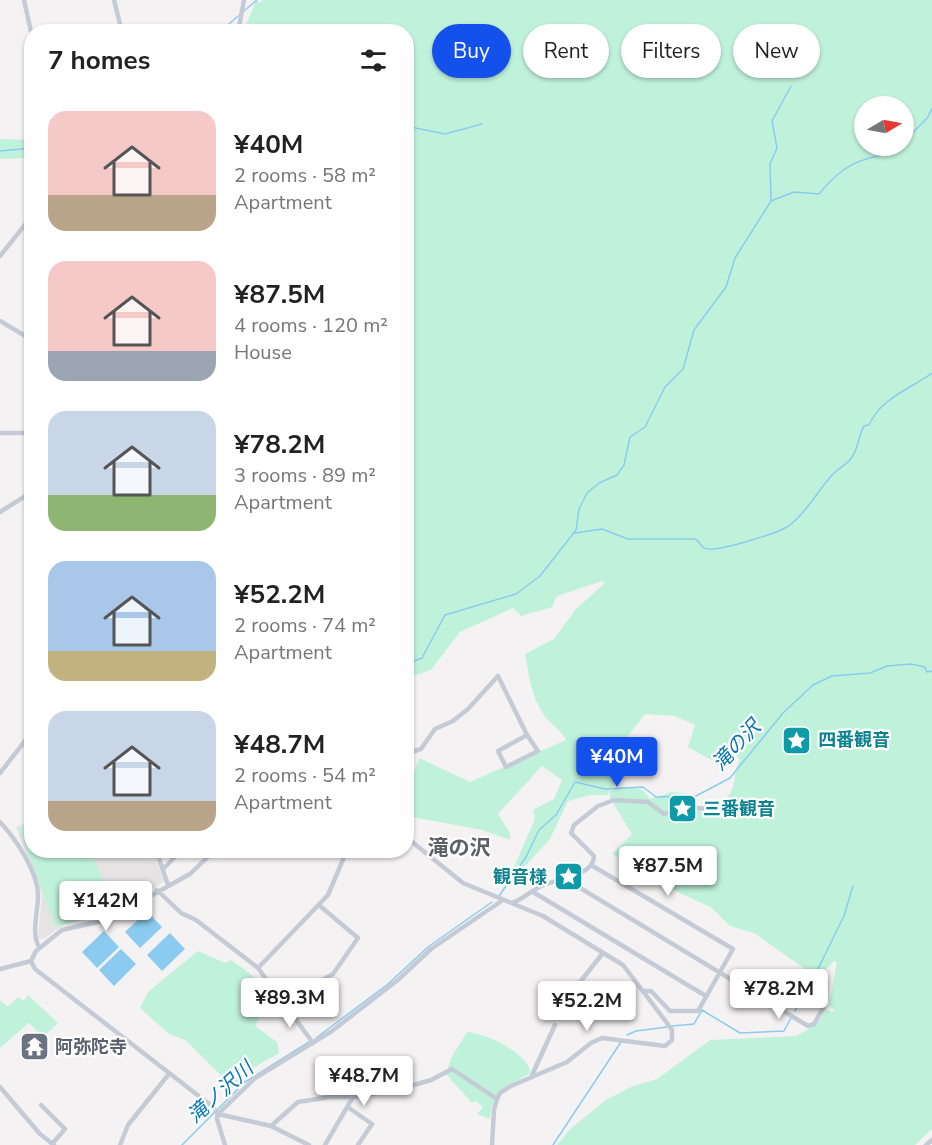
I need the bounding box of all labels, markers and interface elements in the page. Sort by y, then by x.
chip: Buy [432,24,511,78]
chip: Rent [523,24,609,78]
chip: Filters [621,24,721,78]
chip: New [733,24,820,78]
text: 7 homes [48,43,150,78]
icon: filters [357,44,390,77]
north arrow [854,96,914,156]
map controls [854,96,914,156]
text: ¥40M [234,127,303,162]
icon: home [96,135,168,207]
text: 2 rooms · 58 m² [234,162,376,189]
text: Apartment [234,189,332,216]
text: ¥87.5M [234,277,325,312]
icon: home [96,285,168,357]
text: 4 rooms · 120 m² [234,312,388,339]
text: House [234,339,292,366]
text: ¥78.2M [234,427,325,462]
icon: home [96,435,168,507]
text: 3 rooms · 89 m² [234,462,376,489]
text: Apartment [234,489,332,516]
text: ¥52.2M [234,577,325,612]
icon: home [96,585,168,657]
text: 2 rooms · 74 m² [234,612,376,639]
text: Apartment [234,639,332,666]
water label: 滝の沢 [706,712,769,776]
place icon: 四番観音 [781,724,813,756]
text: ¥48.7M [234,727,325,762]
place label: 四番観音 [818,728,890,752]
icon: home [96,735,168,807]
pin: ¥40M [581,737,653,788]
text: ¥40M [590,743,644,770]
text: 2 rooms · 54 m² [234,762,376,789]
text: Apartment [234,789,332,816]
place icon: 三番観音 [666,793,698,825]
place label: 三番観音 [703,797,775,821]
district label: 滝の沢 [428,834,491,862]
pin: ¥87.5M [619,846,717,897]
text: ¥87.5M [633,852,703,879]
place icon: 観音様 [552,861,584,893]
place label: 観音様 [493,865,547,889]
pin: ¥142M [64,881,148,932]
text: ¥142M [73,887,139,914]
pin: ¥78.2M [730,969,828,1020]
text: ¥78.2M [744,975,814,1002]
pin: ¥89.3M [241,978,339,1029]
pin: ¥52.2M [538,981,636,1032]
text: ¥89.3M [255,984,325,1011]
text: ¥52.2M [552,987,622,1014]
temple icon: 阿弥陀寺 [18,1031,50,1063]
place label: 阿弥陀寺 [55,1035,127,1059]
water label: 滝ノ沢川 [182,1054,261,1129]
pin: ¥48.7M [315,1056,413,1107]
text: ¥48.7M [329,1062,399,1089]

